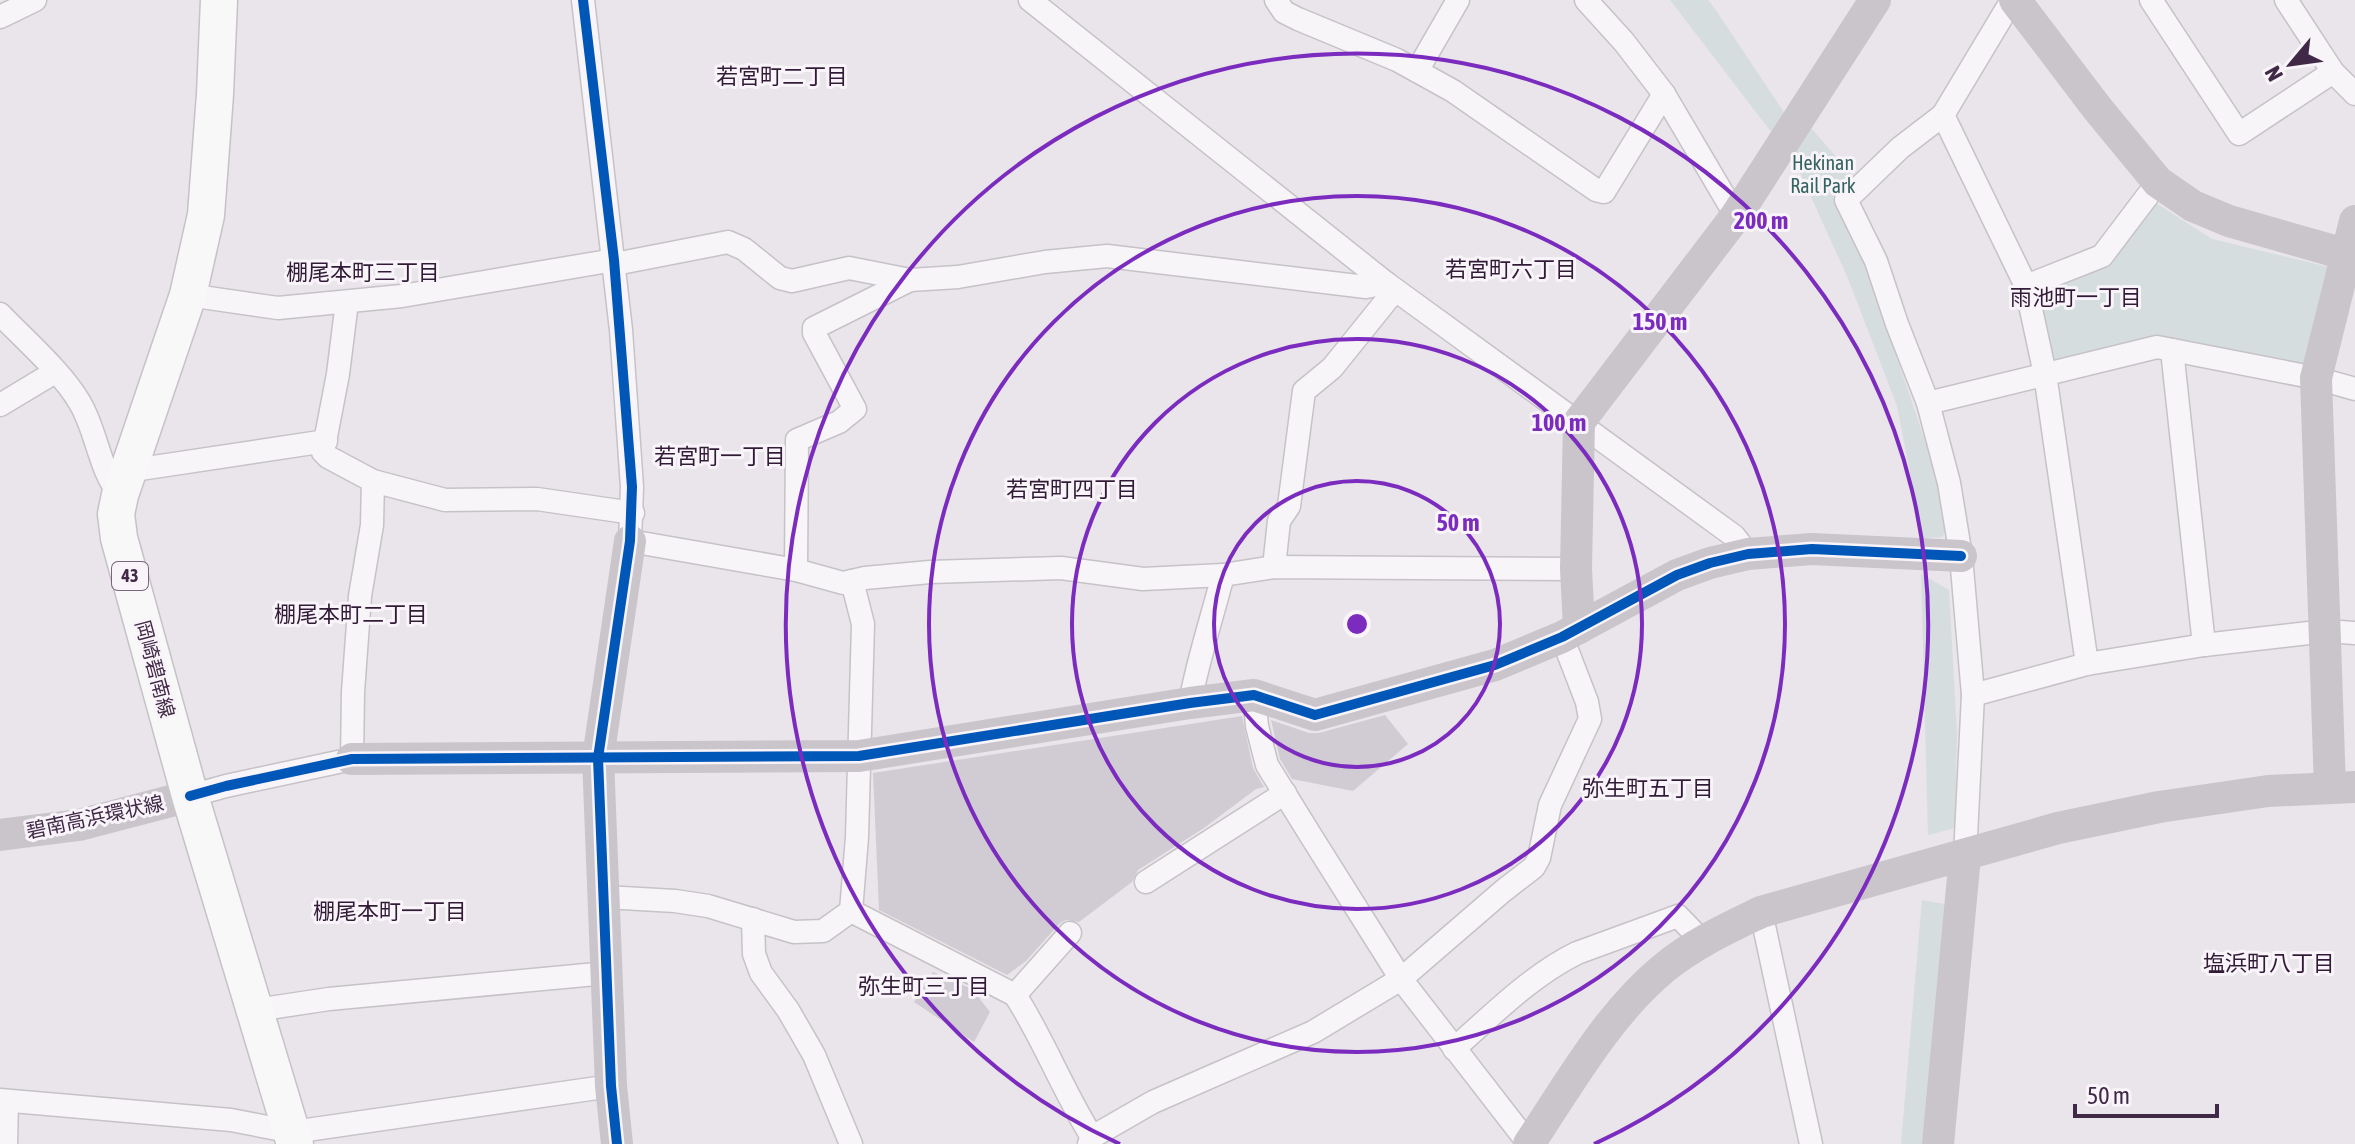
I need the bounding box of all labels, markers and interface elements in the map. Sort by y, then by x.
north arrow [2251,24,2331,104]
text: N [2259,62,2288,86]
district label: 若宮町二丁目 [716,63,848,89]
park label: Hekinan Rail Park [1790,151,1856,197]
text: 200 m [1734,207,1788,234]
district label: 若宮町六丁目 [1445,256,1577,282]
district label: 棚尾本町三丁目 [286,259,440,285]
district label: 雨池町一丁目 [2010,284,2142,310]
text: 150 m [1633,308,1687,335]
text: 100 m [1532,409,1586,436]
district label: 若宮町一丁目 [654,443,786,469]
district label: 若宮町四丁目 [1006,476,1138,502]
text: 50 m [1436,509,1480,536]
road number: 43 [112,562,148,590]
district label: 棚尾本町二丁目 [274,601,428,627]
centre of rings [1343,610,1371,638]
street label: 岡崎碧南線 [131,618,180,720]
district label: 弥生町五丁目 [1582,775,1714,801]
street label: 碧南高浜環状線 [24,791,166,842]
district label: 棚尾本町一丁目 [313,898,467,924]
district label: 塩浜町八丁目 [2203,950,2335,976]
district label: 弥生町三丁目 [858,973,990,999]
scale bar [2075,1068,2217,1118]
text: 50 m [2087,1082,2130,1109]

